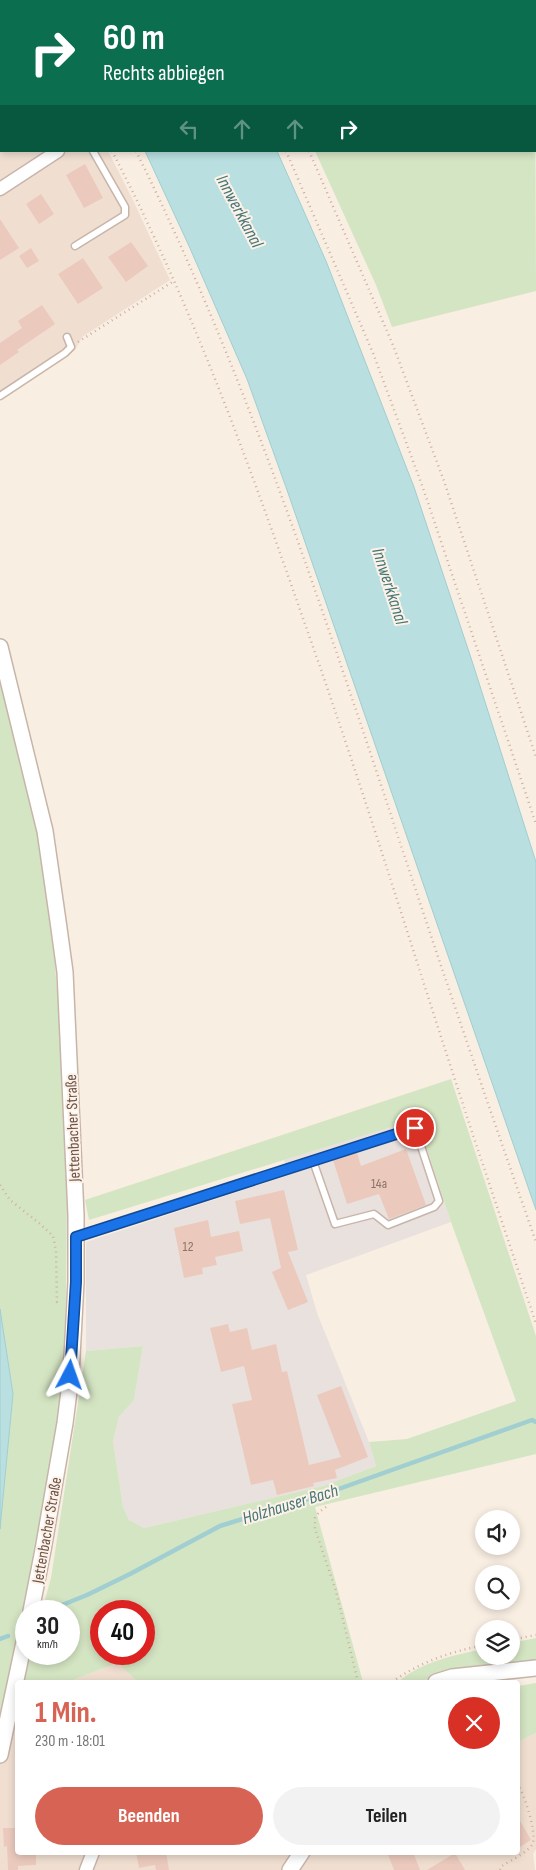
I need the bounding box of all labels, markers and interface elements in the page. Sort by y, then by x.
text: 60 m [103,17,165,60]
icon: right [20,20,85,85]
text: Rechts abbiegen [103,60,225,87]
icon: left [175,115,203,143]
icon: ahead [228,115,256,143]
icon: ahead [281,115,309,143]
icon: right [334,115,362,143]
water label: Innwerkkanal [212,171,268,252]
water label: Innwerkkanal [367,545,412,628]
street label: Jettenbacher Straße [62,1074,85,1183]
pin [394,1107,436,1149]
icon: arrive [401,1114,429,1142]
house number: 14a [371,1175,387,1192]
house number: 12 [183,1238,194,1255]
position arrow [43,1348,95,1400]
street label: Jettenbacher Straße [29,1476,66,1586]
water label: Holzhauser Bach [240,1480,341,1529]
map controls [475,1510,520,1665]
button: sound [475,1510,520,1555]
button: search [475,1565,520,1610]
speed limit sign: 40 [90,1600,155,1665]
text: 30 [36,1611,59,1642]
button: layers [475,1620,520,1665]
text: km/h [37,1637,58,1652]
text: 1 Min. [35,1695,97,1731]
button: close [448,1697,500,1749]
text: 230 m · 18:01 [35,1732,105,1751]
button: Beenden [35,1787,263,1845]
button: Teilen [273,1787,500,1845]

